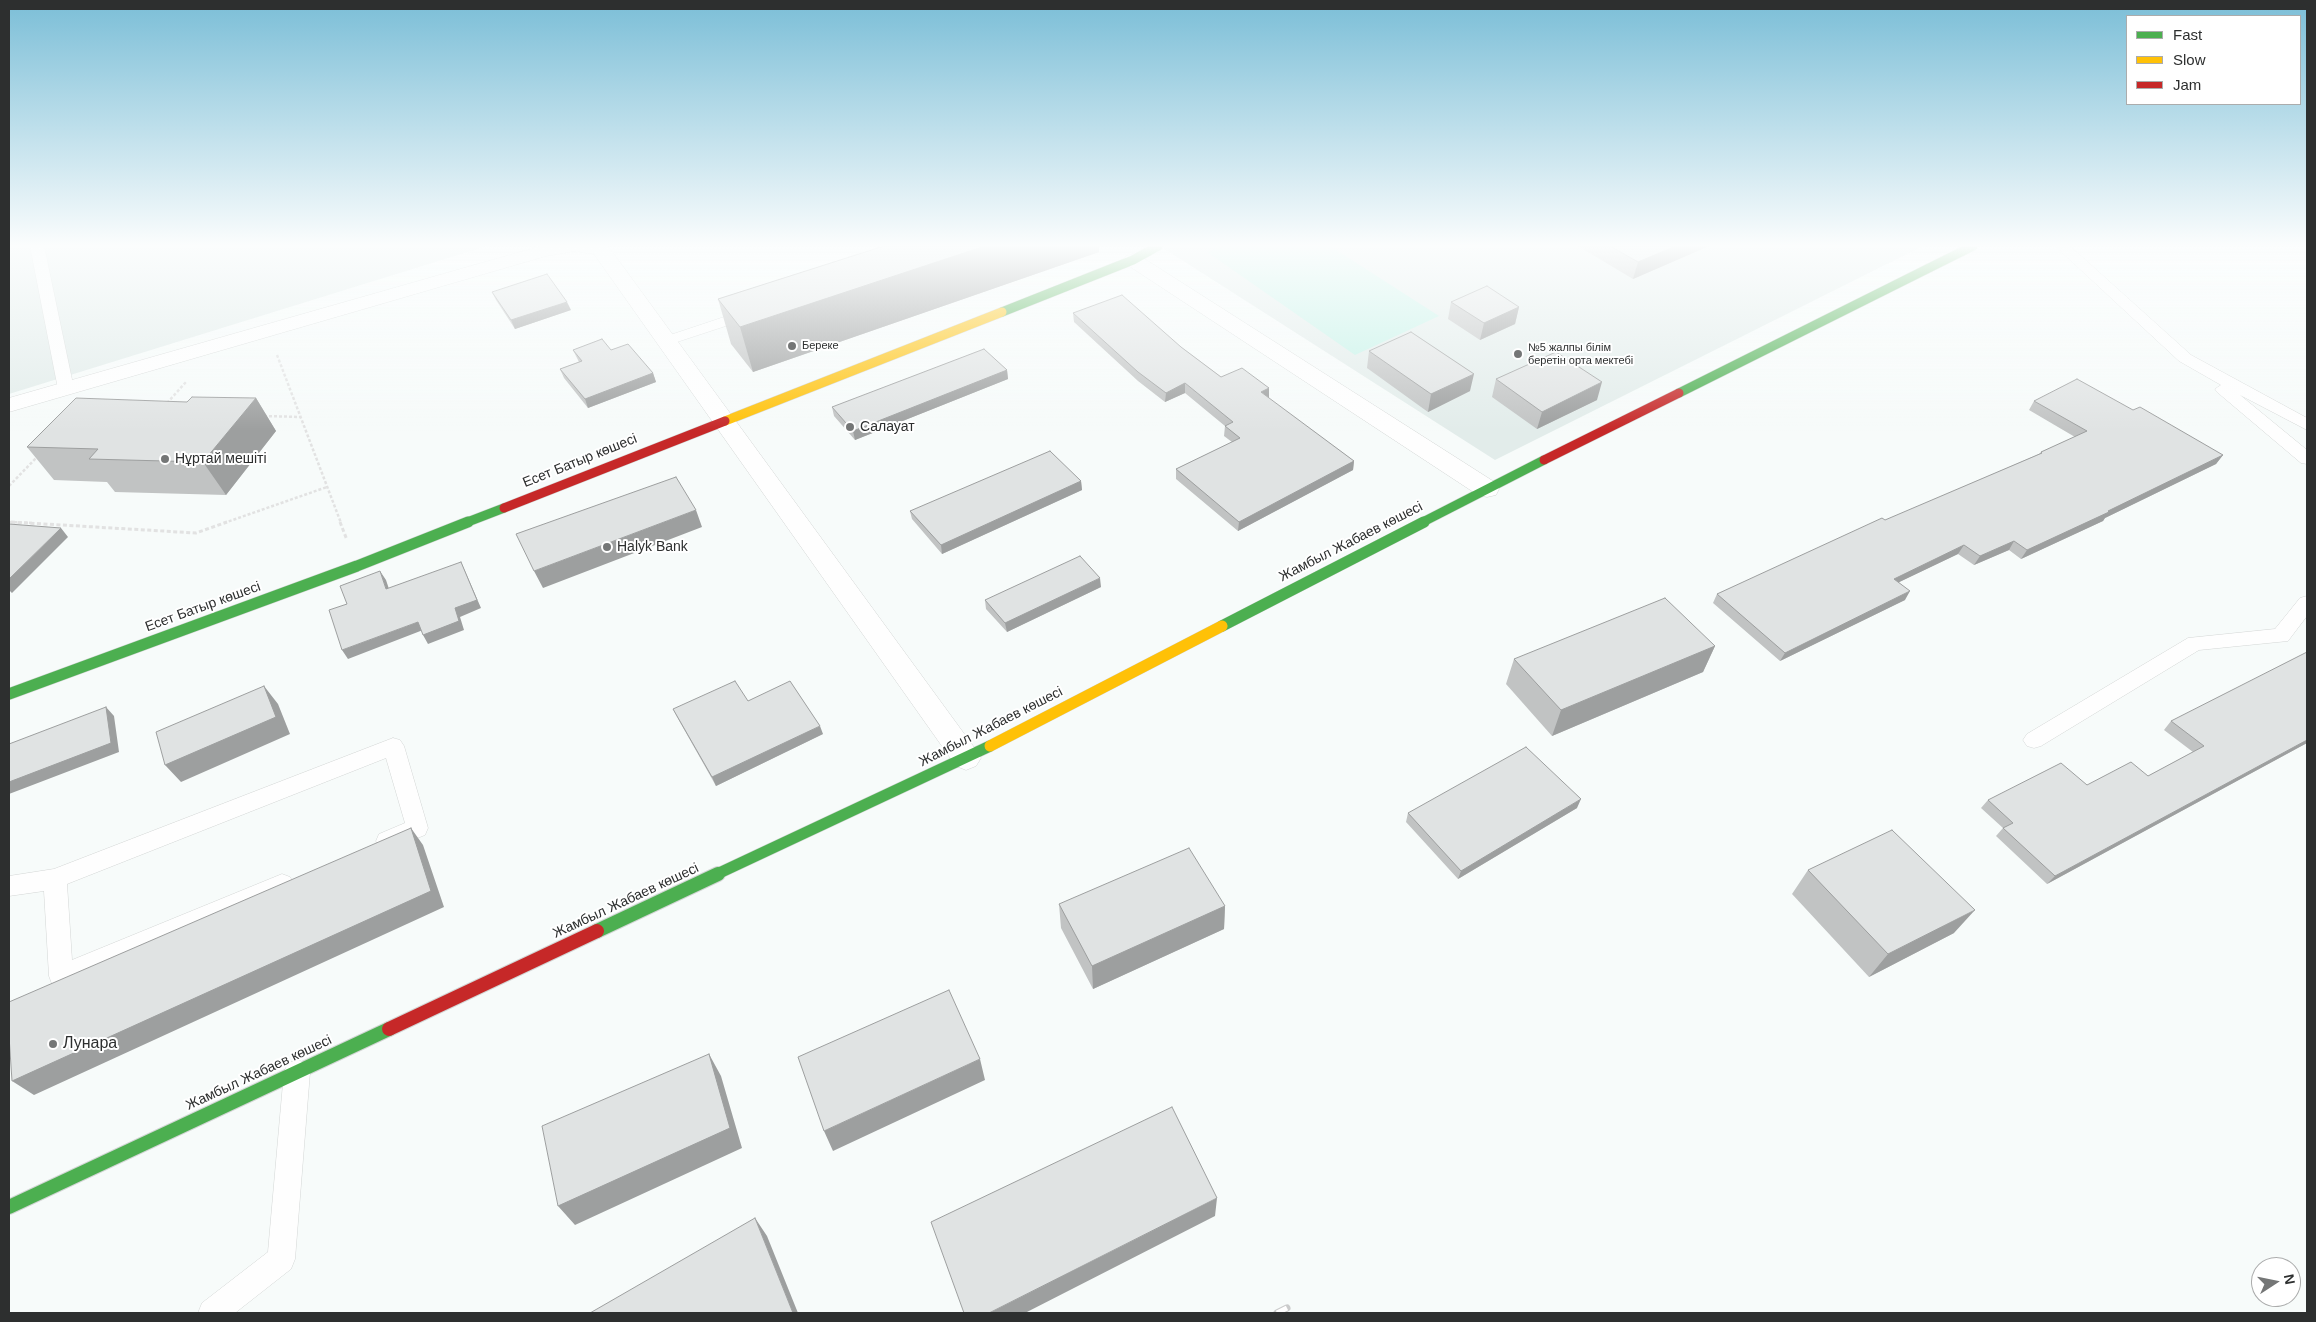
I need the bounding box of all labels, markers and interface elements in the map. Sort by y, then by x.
legend [2126,15,2301,105]
text: Fast [2173,26,2202,43]
text: Slow [2173,51,2206,68]
text: Jam [2173,76,2201,93]
place label: Береке [802,339,839,353]
marker: Береке [786,340,798,352]
place label: №5 жалпы білім беретін орта мектебі [1528,341,1633,367]
marker: №5 жалпы білім беретін орта мектебі [1512,348,1524,360]
place label: Салауат [860,419,915,435]
marker: Салауат [844,421,856,433]
street label: Есет Батыр көшесі [520,430,640,492]
place label: Нұртай мешіті [175,451,267,467]
marker: Нұртай мешіті [159,453,171,465]
street label: Жамбыл Жабаев көшесі [1276,498,1426,586]
place label: Halyk Bank [617,539,688,555]
marker: Halyk Bank [601,541,613,553]
street label: Есет Батыр көшесі [143,578,263,636]
street label: Жамбыл Жабаев көшесі [916,683,1066,771]
street label: Жамбыл Жабаев көшесі [550,860,702,942]
street label: Жамбыл Жабаев көшесі [183,1032,335,1114]
place label: Лунара [63,1034,117,1054]
marker: Лунара [47,1038,59,1050]
north arrow [2251,1257,2301,1307]
text: N [2281,1273,2299,1286]

